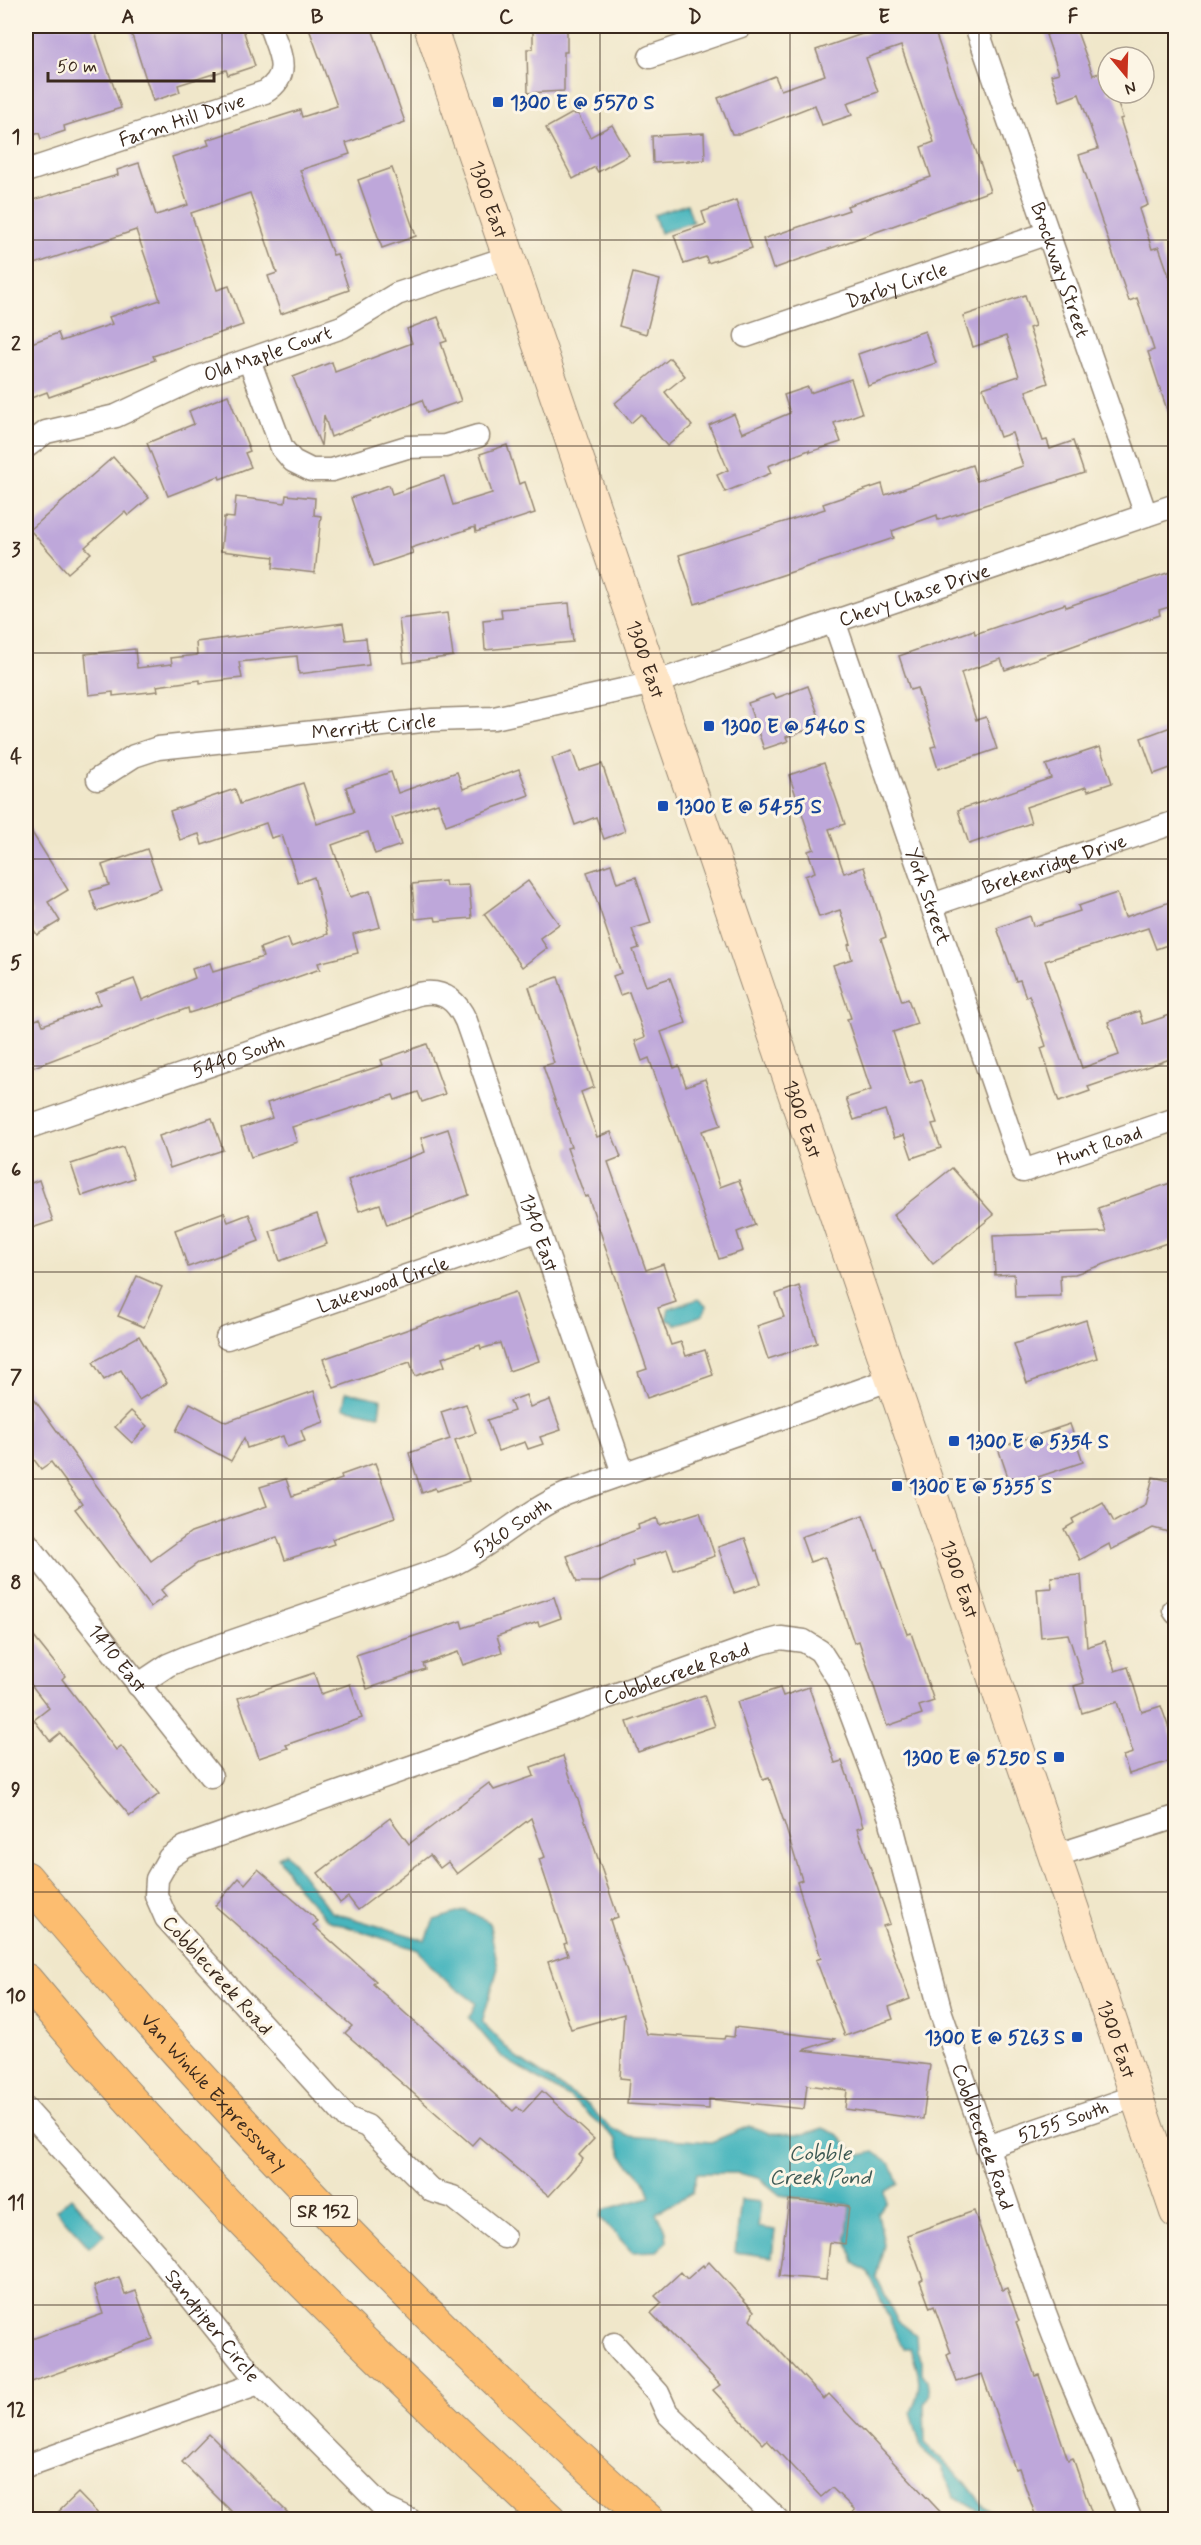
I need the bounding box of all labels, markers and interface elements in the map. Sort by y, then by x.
text: A [121,4,135,31]
text: B [311,4,324,31]
text: C [499,4,514,31]
text: D [688,4,702,31]
text: E [878,4,890,31]
text: F [1068,4,1079,31]
scale bar [48,45,214,83]
north arrow [1096,45,1156,105]
text: 50 m [57,55,97,79]
text: N [1122,76,1139,99]
street label: Farm Hill Drive [116,88,249,154]
place label: 1300 E @ 5570 S [510,90,655,117]
marker: 1300 E @ 5570 S [491,95,505,109]
text: 1 [12,124,20,151]
street label: 1300 East [462,157,514,243]
street label: Brockway Street [1023,199,1095,342]
street label: Darby Circle [843,256,951,316]
street label: Old Maple Court [200,320,336,389]
text: 2 [11,331,21,358]
text: 3 [11,537,21,564]
street label: Chevy Chase Drive [835,557,994,634]
street label: 1300 East [619,617,671,703]
street label: Merritt Circle [310,708,438,747]
place label: 1300 E @ 5460 S [721,714,865,741]
marker: 1300 E @ 5460 S [702,719,716,733]
text: 4 [10,744,22,771]
place label: 1300 E @ 5455 S [675,794,822,821]
marker: 1300 E @ 5455 S [656,799,670,813]
street label: Brekenridge Drive [979,828,1131,902]
street label: York Street [898,844,956,949]
text: 5 [10,950,22,977]
street label: 5440 South [189,1029,288,1085]
street label: 1300 East [776,1077,828,1163]
street label: Hunt Road [1053,1120,1146,1174]
text: 6 [11,1157,21,1184]
street label: 1340 East [512,1190,564,1276]
street label: Lakewood Circle [314,1250,453,1321]
text: 7 [10,1364,22,1391]
place label: 1300 E @ 5354 S [966,1429,1109,1456]
marker: 1300 E @ 5354 S [947,1434,961,1448]
place label: 1300 E @ 5355 S [909,1474,1052,1501]
marker: 1300 E @ 5355 S [890,1479,904,1493]
street label: 5360 South [468,1492,557,1565]
street label: 1300 East [933,1537,985,1623]
text: 8 [10,1570,22,1597]
street label: 1410 East [81,1619,152,1699]
street label: Cobblecreek Road [600,1636,754,1713]
place label: 1300 E @ 5250 S [903,1745,1047,1772]
marker: 1300 E @ 5250 S [1052,1750,1066,1764]
text: 9 [11,1777,21,1804]
street label: Cobblecreek Road [156,1910,278,2042]
text: 10 [6,1983,26,2010]
street label: 1300 East [1090,1997,1142,2083]
street label: Van Winkle Expressway [134,2008,293,2178]
place label: 1300 E @ 5263 S [924,2025,1065,2052]
marker: 1300 E @ 5263 S [1070,2030,1084,2044]
street label: Cobblecreek Road [944,2060,1020,2214]
street label: 5255 South [1014,2094,1112,2151]
water label: Cobble Creek Pond [769,2140,873,2192]
text: 11 [7,2190,25,2217]
road number: SR 152 [291,2196,357,2226]
street label: Sandpiper Circle [158,2264,265,2389]
text: 12 [6,2397,26,2424]

